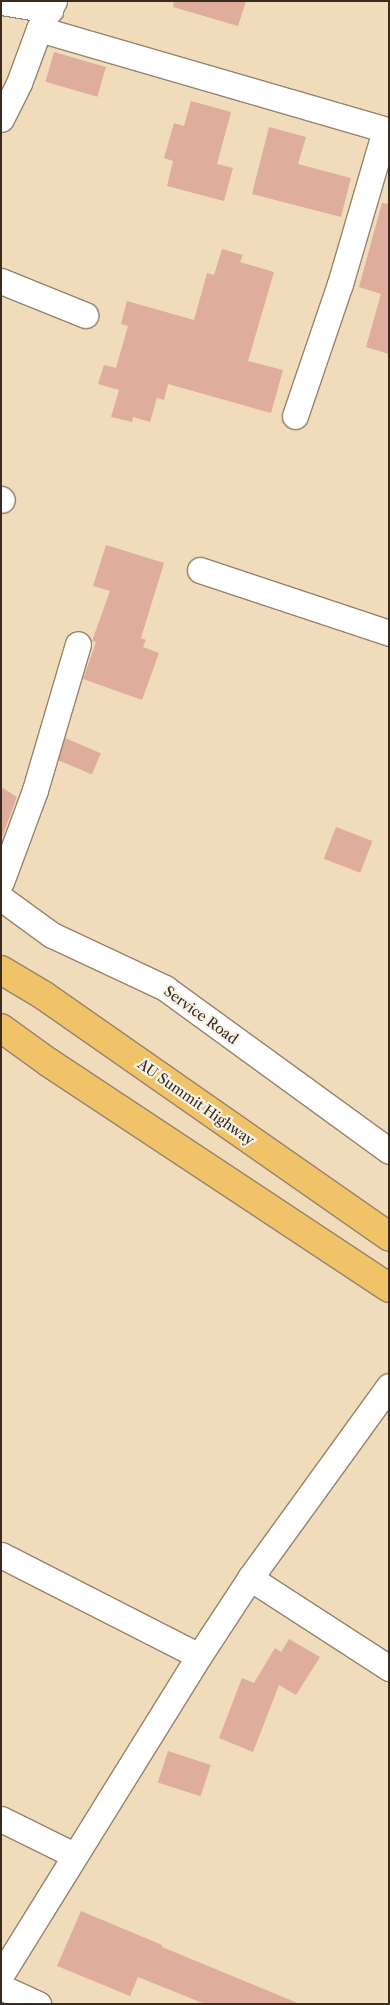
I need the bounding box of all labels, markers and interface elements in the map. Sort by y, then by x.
street label: Service Road [161,982,241,1048]
street label: AU Summit Highway [134,1055,258,1149]

